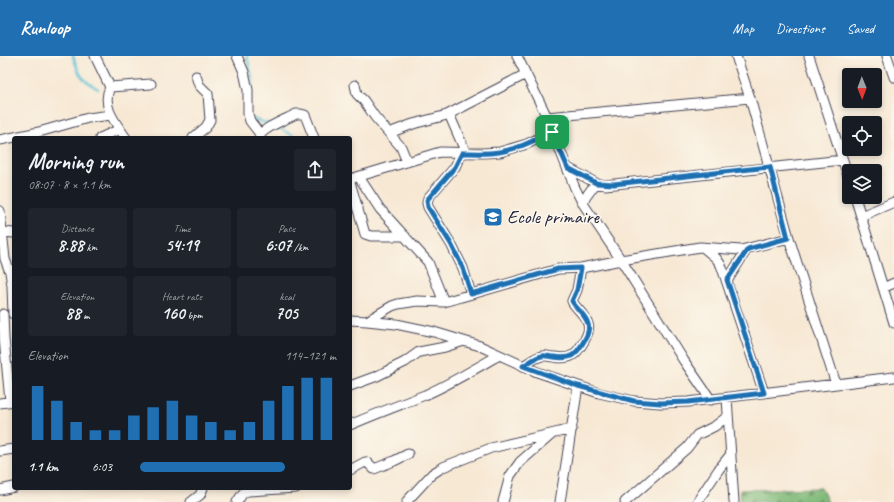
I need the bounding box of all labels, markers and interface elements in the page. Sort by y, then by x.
text: Runloop [20,16,70,40]
text: Map [733,20,754,37]
text: Directions [776,20,825,37]
text: Saved [847,20,874,37]
north arrow [842,68,882,108]
map controls [842,68,882,204]
pin [535,115,569,149]
button: locate [842,116,882,156]
icon: arrive [541,121,563,143]
text: Morning run [28,148,124,176]
button: share [294,149,336,191]
button: layers [842,164,882,204]
text: 08:07 · 8 × 1.1 km [28,177,111,193]
place label: Ecole primaire [507,205,600,229]
school or university icon: Ecole primaire [482,206,504,228]
text: Distance [61,221,94,235]
text: Time [174,221,190,235]
text: Pace [278,221,295,235]
text: 8.88 [57,235,84,256]
text: 54:19 [165,235,199,256]
text: 6:07 [265,235,291,256]
text: km [84,240,97,254]
text: /km [291,240,308,254]
text: Elevation [60,289,94,303]
text: Heart rate [162,289,202,303]
text: kcal [279,289,294,303]
text: 88 [65,303,81,324]
text: 160 [161,303,185,324]
text: 705 [275,303,298,324]
text: m [81,308,89,322]
text: bpm [185,308,203,322]
text: Elevation [28,348,68,364]
text: 114–121 m [285,348,336,364]
text: 1.1 km [28,459,58,475]
text: 6:03 [92,459,112,475]

